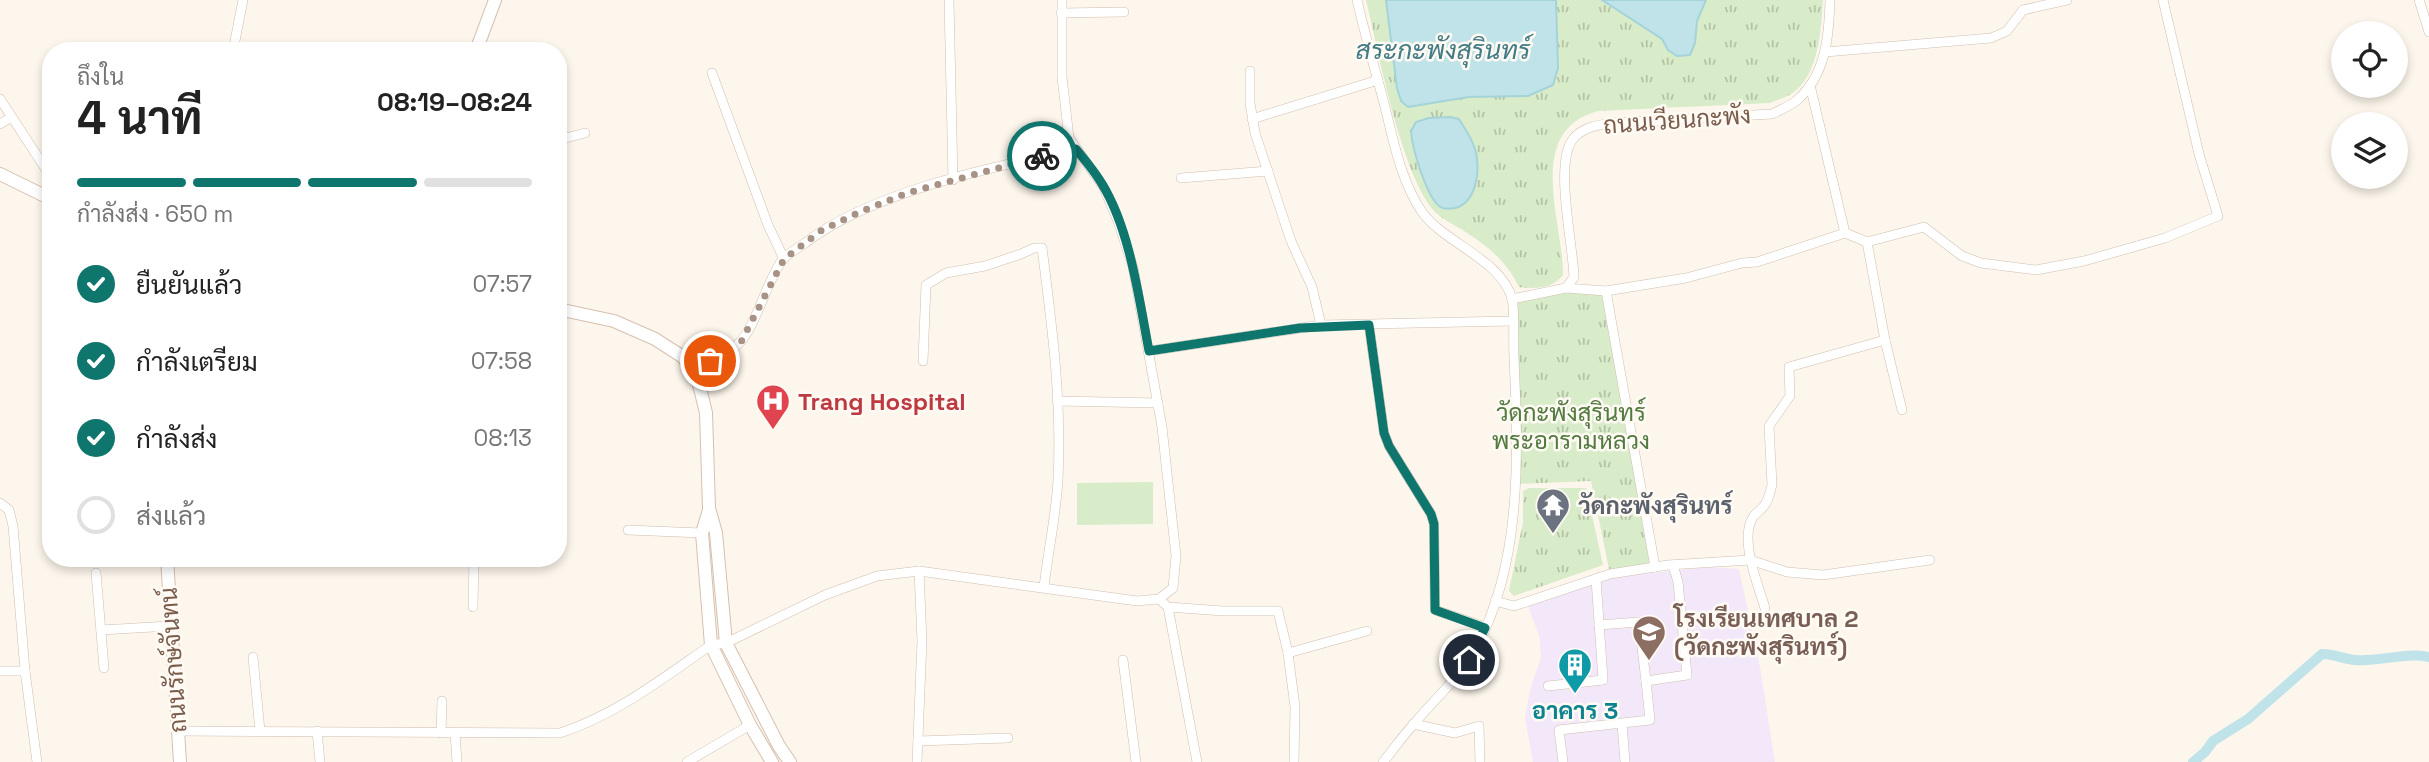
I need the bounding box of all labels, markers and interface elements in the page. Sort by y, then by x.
map controls [2331,21,2408,189]
button: locate [2331,21,2408,98]
water label: สระกะพังสุรินทร์ [1356,33,1534,68]
text: ถึงใน [77,62,124,92]
text: 08:19–08:24 [377,85,532,119]
text: 4 นาที [77,89,203,147]
street label: ถนนเวียนกะพัง [1602,99,1752,141]
button: layers [2331,112,2408,189]
courier [1007,121,1077,191]
icon: bike [1023,137,1061,175]
text: กำลังส่ง · 650 m [77,199,233,229]
icon: check [77,265,115,303]
text: ยืนยันแล้ว [136,268,242,302]
text: 07:57 [472,269,532,299]
pin [680,331,740,391]
icon: check [77,342,115,380]
icon: bag [691,342,729,380]
text: กำลังเตรียม [136,345,258,379]
text: 07:58 [471,346,532,376]
hospital icon: Trang Hospital [754,382,792,431]
place label: Trang Hospital [798,386,966,417]
park label: วัดกะพังสุรินทร์ พระอารามหลวง [1492,397,1650,456]
icon: check [77,419,115,457]
text: กำลังส่ง [136,422,217,456]
text: 08:13 [474,423,532,453]
temple icon: วัดกะพังสุรินทร์ [1534,486,1572,535]
place label: วัดกะพังสุรินทร์ [1578,490,1734,523]
text: ส่งแล้ว [136,499,206,533]
street label: ถนนรักษ์จันทน์ [152,586,194,734]
place label: โรงเรียนเทศบาล 2 (วัดกะพังสุรินทร์) [1672,603,1859,664]
school or university icon: โรงเรียนเทศบาล 2 (วัดกะพังสุรินทร์) [1630,613,1668,662]
pin [1439,630,1499,690]
icon: home [1450,641,1488,679]
building icon: อาคาร 3 [1556,646,1594,695]
place label: อาคาร 3 [1532,695,1618,726]

